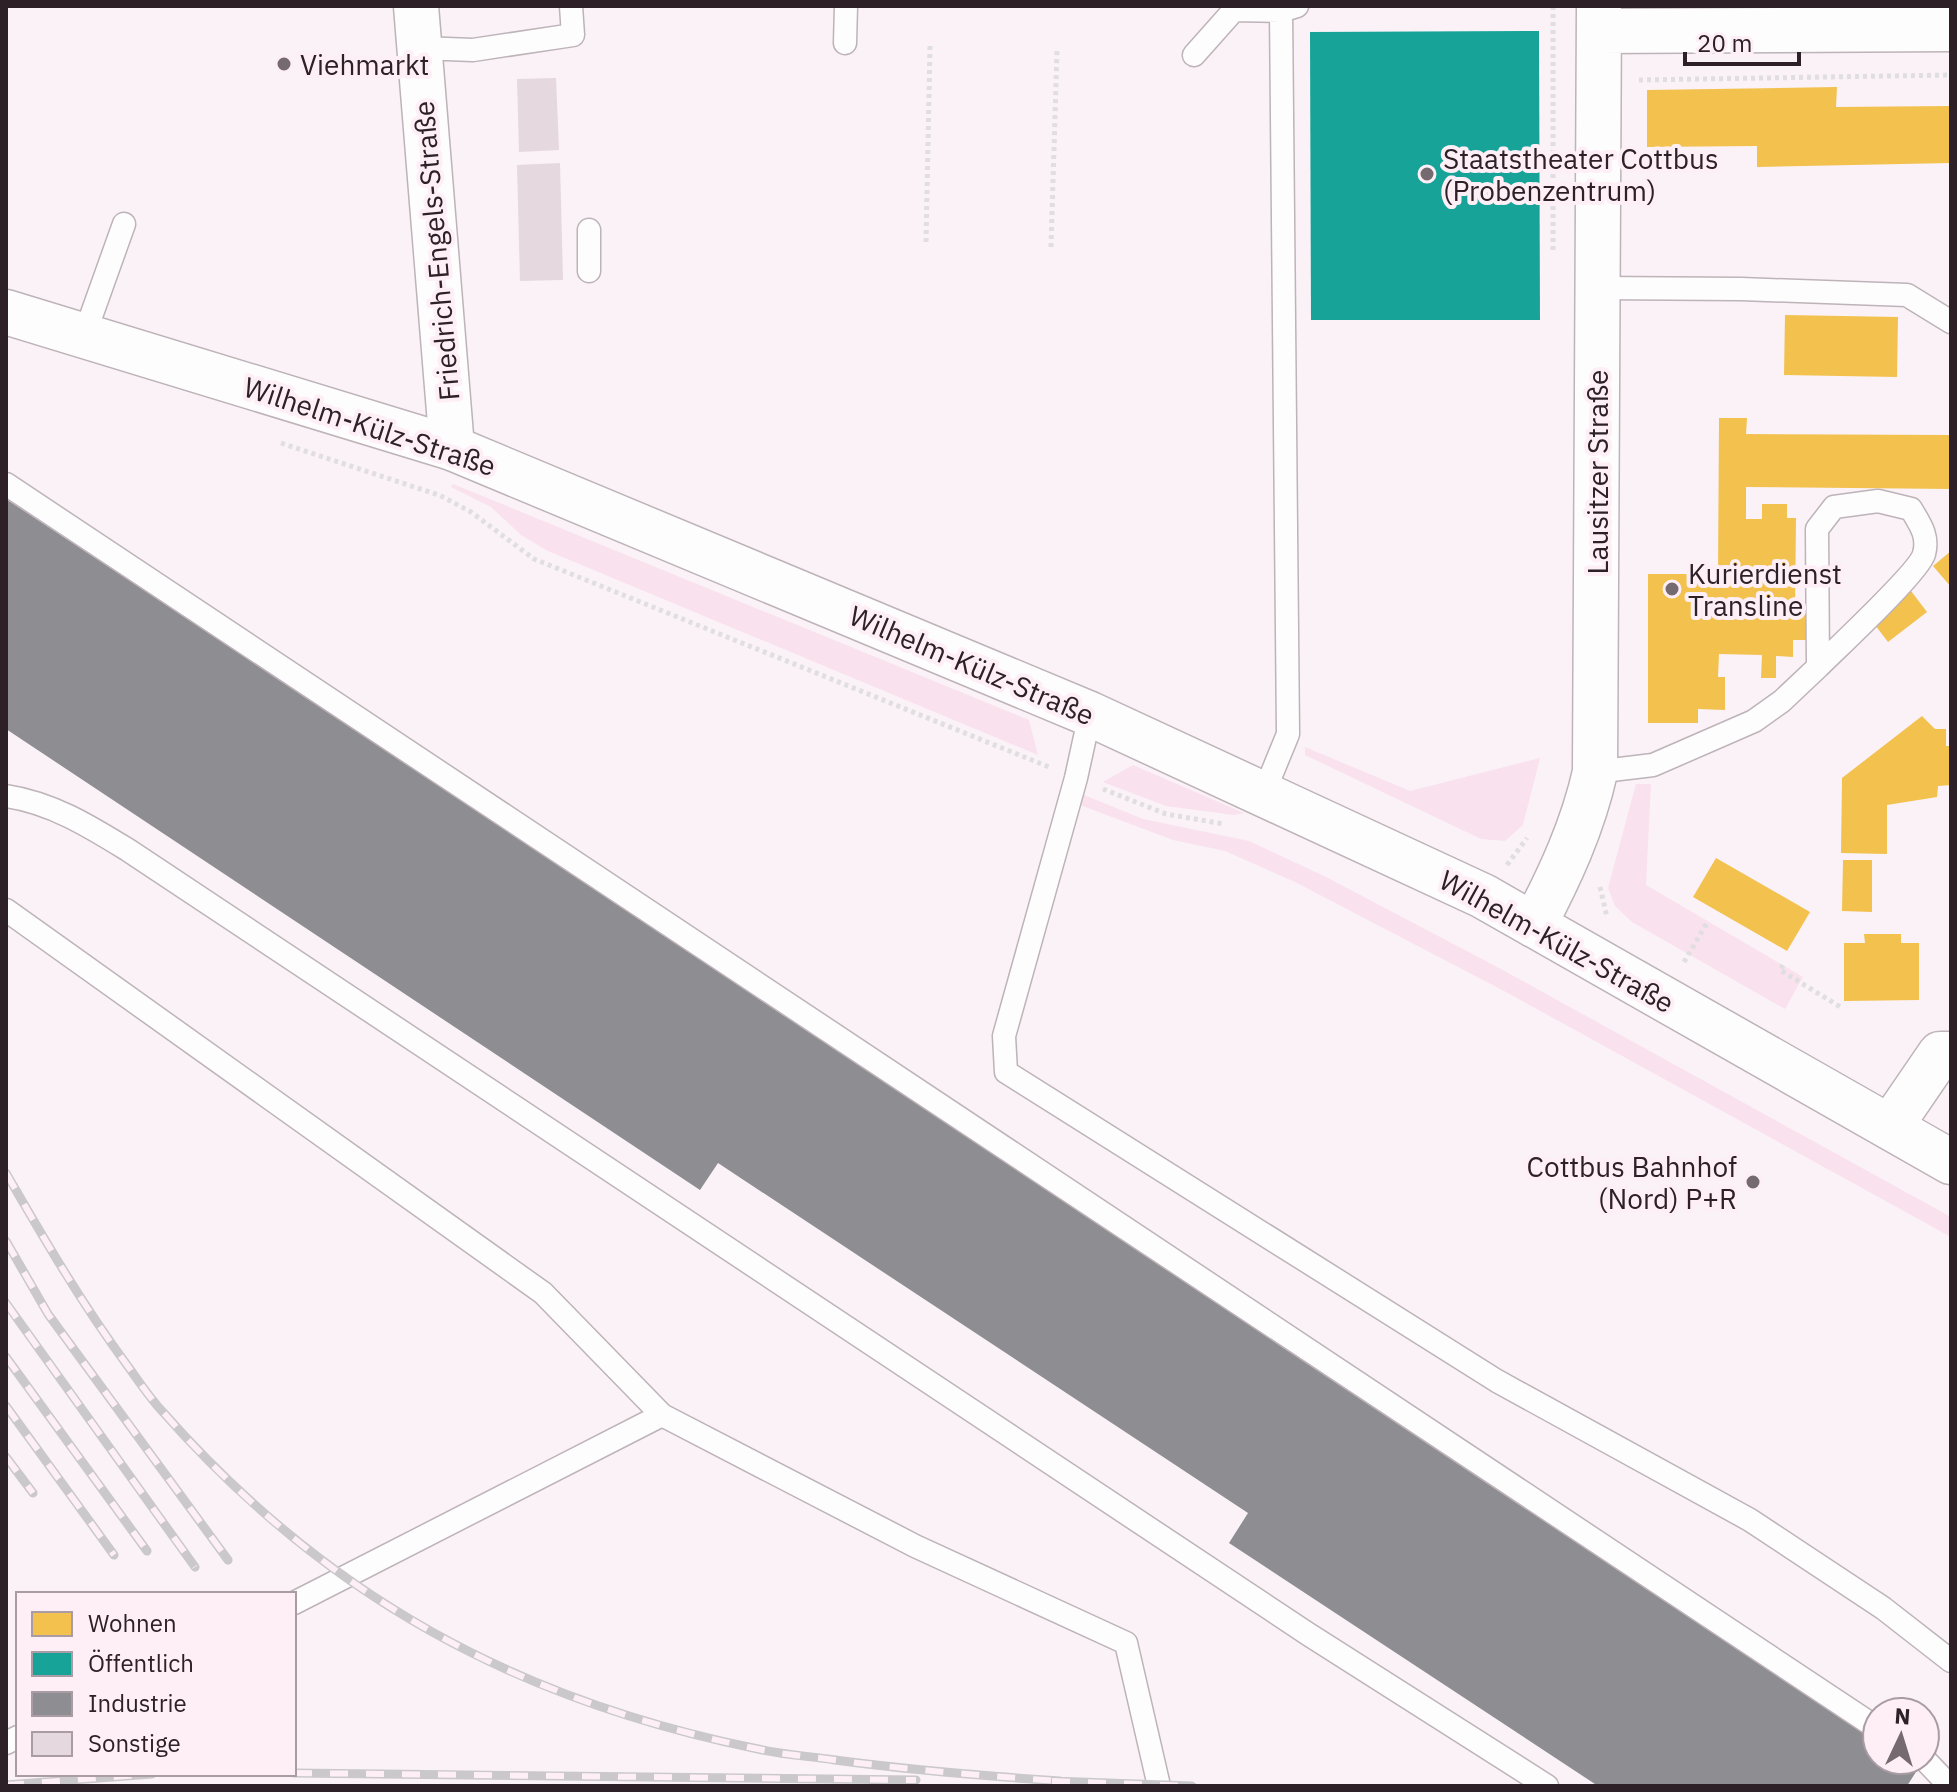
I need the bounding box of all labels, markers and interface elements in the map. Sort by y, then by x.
scale bar [1685,16,1799,66]
text: 20 m [1697,27,1752,59]
place label: Viehmarkt [300,46,429,83]
marker: Viehmarkt [275,55,293,73]
street label: Friedrich-Engels-Straße [404,100,468,402]
place label: Staatstheater Cottbus (Probenzentrum) [1443,140,1719,209]
marker: Staatstheater Cottbus (Probenzentrum) [1418,165,1436,183]
street label: Wilhelm-Külz-Straße [239,368,501,484]
street label: Lausitzer Straße [1579,370,1616,574]
place label: Kurierdienst Transline [1688,555,1842,624]
marker: Kurierdienst Transline [1663,580,1681,598]
street label: Wilhelm-Külz-Straße [844,597,1100,733]
street label: Wilhelm-Külz-Straße [1433,861,1681,1021]
place label: Cottbus Bahnhof (Nord) P+R [1527,1148,1737,1217]
marker: Cottbus Bahnhof (Nord) P+R [1744,1173,1762,1191]
legend [16,1592,296,1776]
text: Wohnen [88,1607,177,1639]
text: Öffentlich [88,1647,194,1679]
text: Industrie [88,1687,187,1719]
north arrow [1861,1696,1941,1776]
text: N [1893,1701,1911,1731]
text: Sonstige [88,1727,181,1759]

